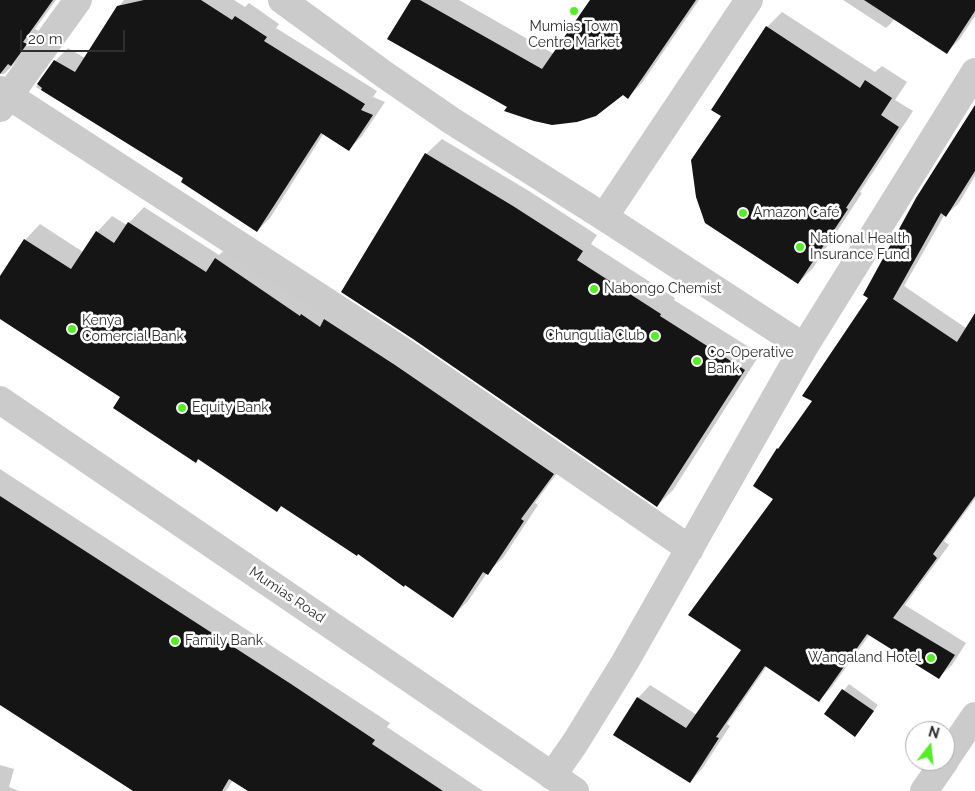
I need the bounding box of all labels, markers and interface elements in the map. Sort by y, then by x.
marker: Mumias Town Centre Market [568,5,580,17]
place label: Mumias Town Centre Market [528,19,620,52]
scale bar [22,20,128,52]
text: 20 m [28,30,63,48]
place label: Amazon Café [753,205,840,221]
marker: Amazon Café [737,207,749,219]
place label: National Health Insurance Fund [810,231,910,264]
marker: National Health Insurance Fund [794,241,806,253]
place label: Nabongo Chemist [604,281,721,297]
marker: Nabongo Chemist [588,283,600,295]
place label: Kenya Comercial Bank [82,313,184,346]
marker: Kenya Comercial Bank [66,323,78,335]
place label: Chungulia Club [545,328,645,344]
marker: Chungulia Club [649,330,661,342]
place label: Co-Operative Bank [707,345,794,378]
marker: Co-Operative Bank [691,355,703,367]
place label: Equity Bank [192,400,269,416]
marker: Equity Bank [176,402,188,414]
street label: Mumias Road [246,563,328,627]
place label: Family Bank [185,633,263,649]
marker: Family Bank [169,635,181,647]
place label: Wangaland Hotel [808,650,921,666]
marker: Wangaland Hotel [925,652,937,664]
north arrow [905,721,955,771]
text: N [927,723,941,742]

